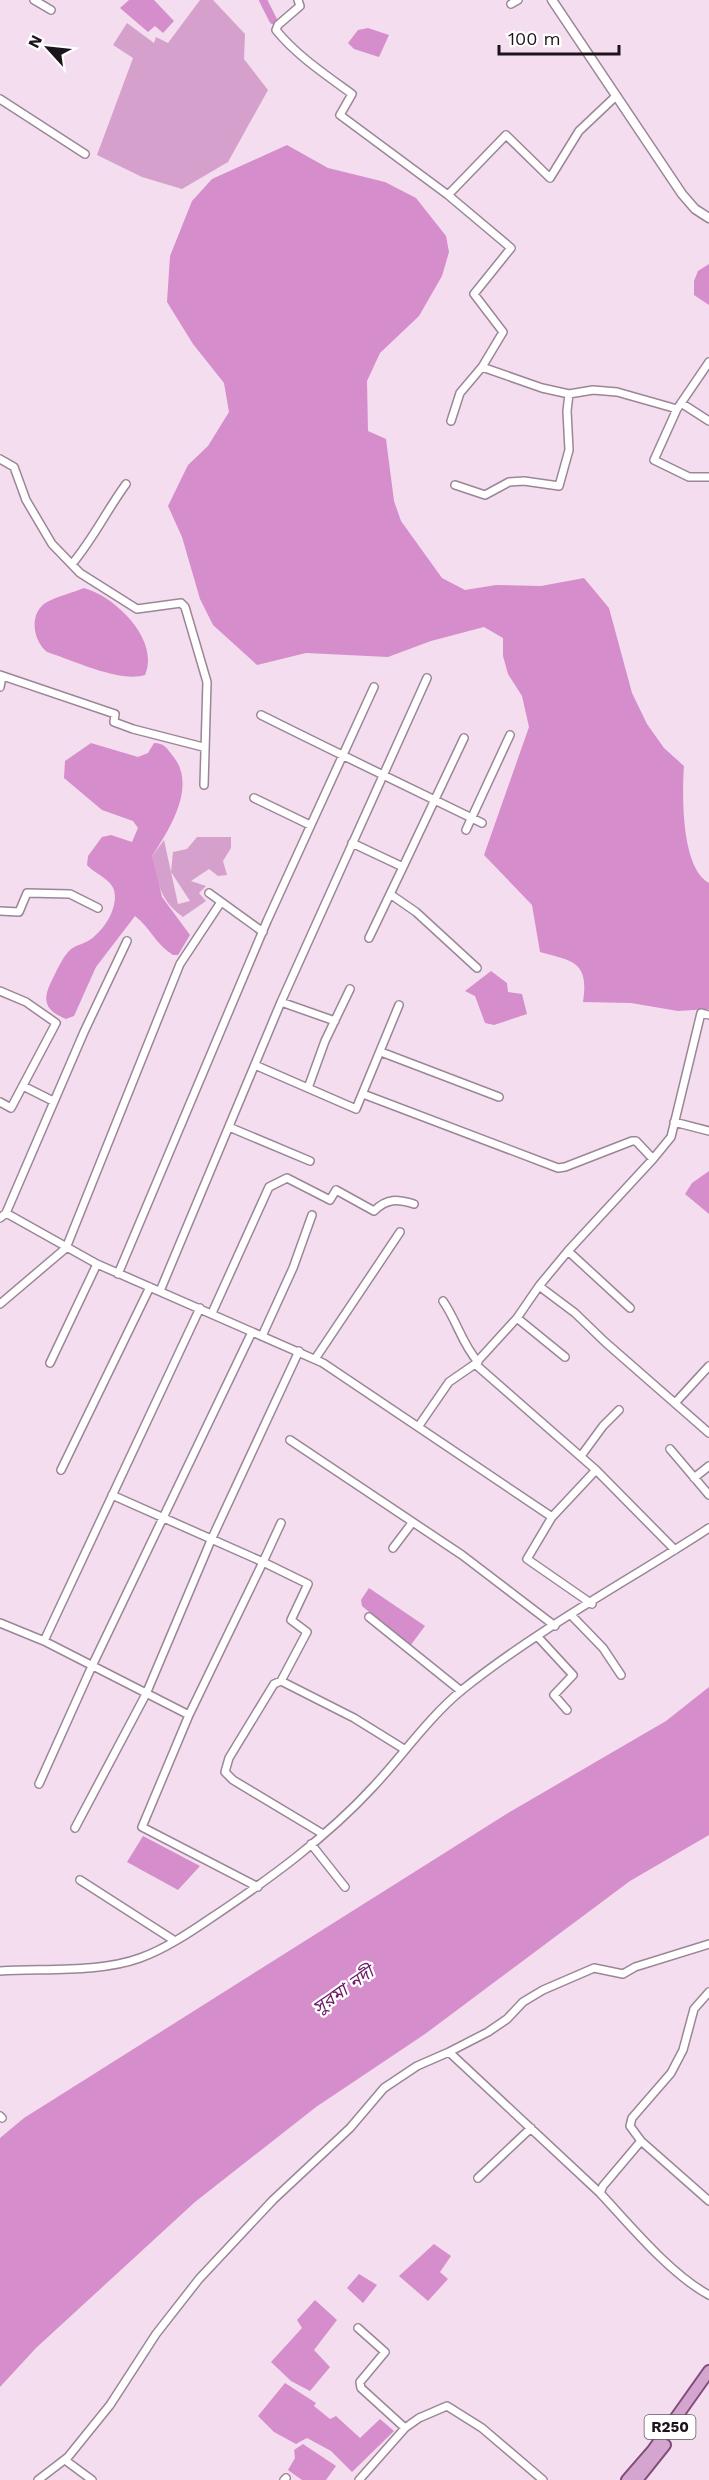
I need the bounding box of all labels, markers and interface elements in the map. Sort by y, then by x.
north arrow [18,18,78,78]
scale bar [499,18,619,56]
text: 100 m [508,28,561,49]
text: N [24,32,46,51]
water label: সুরমা নদী [308,1959,380,2019]
road number: R250 [644,2415,696,2439]

